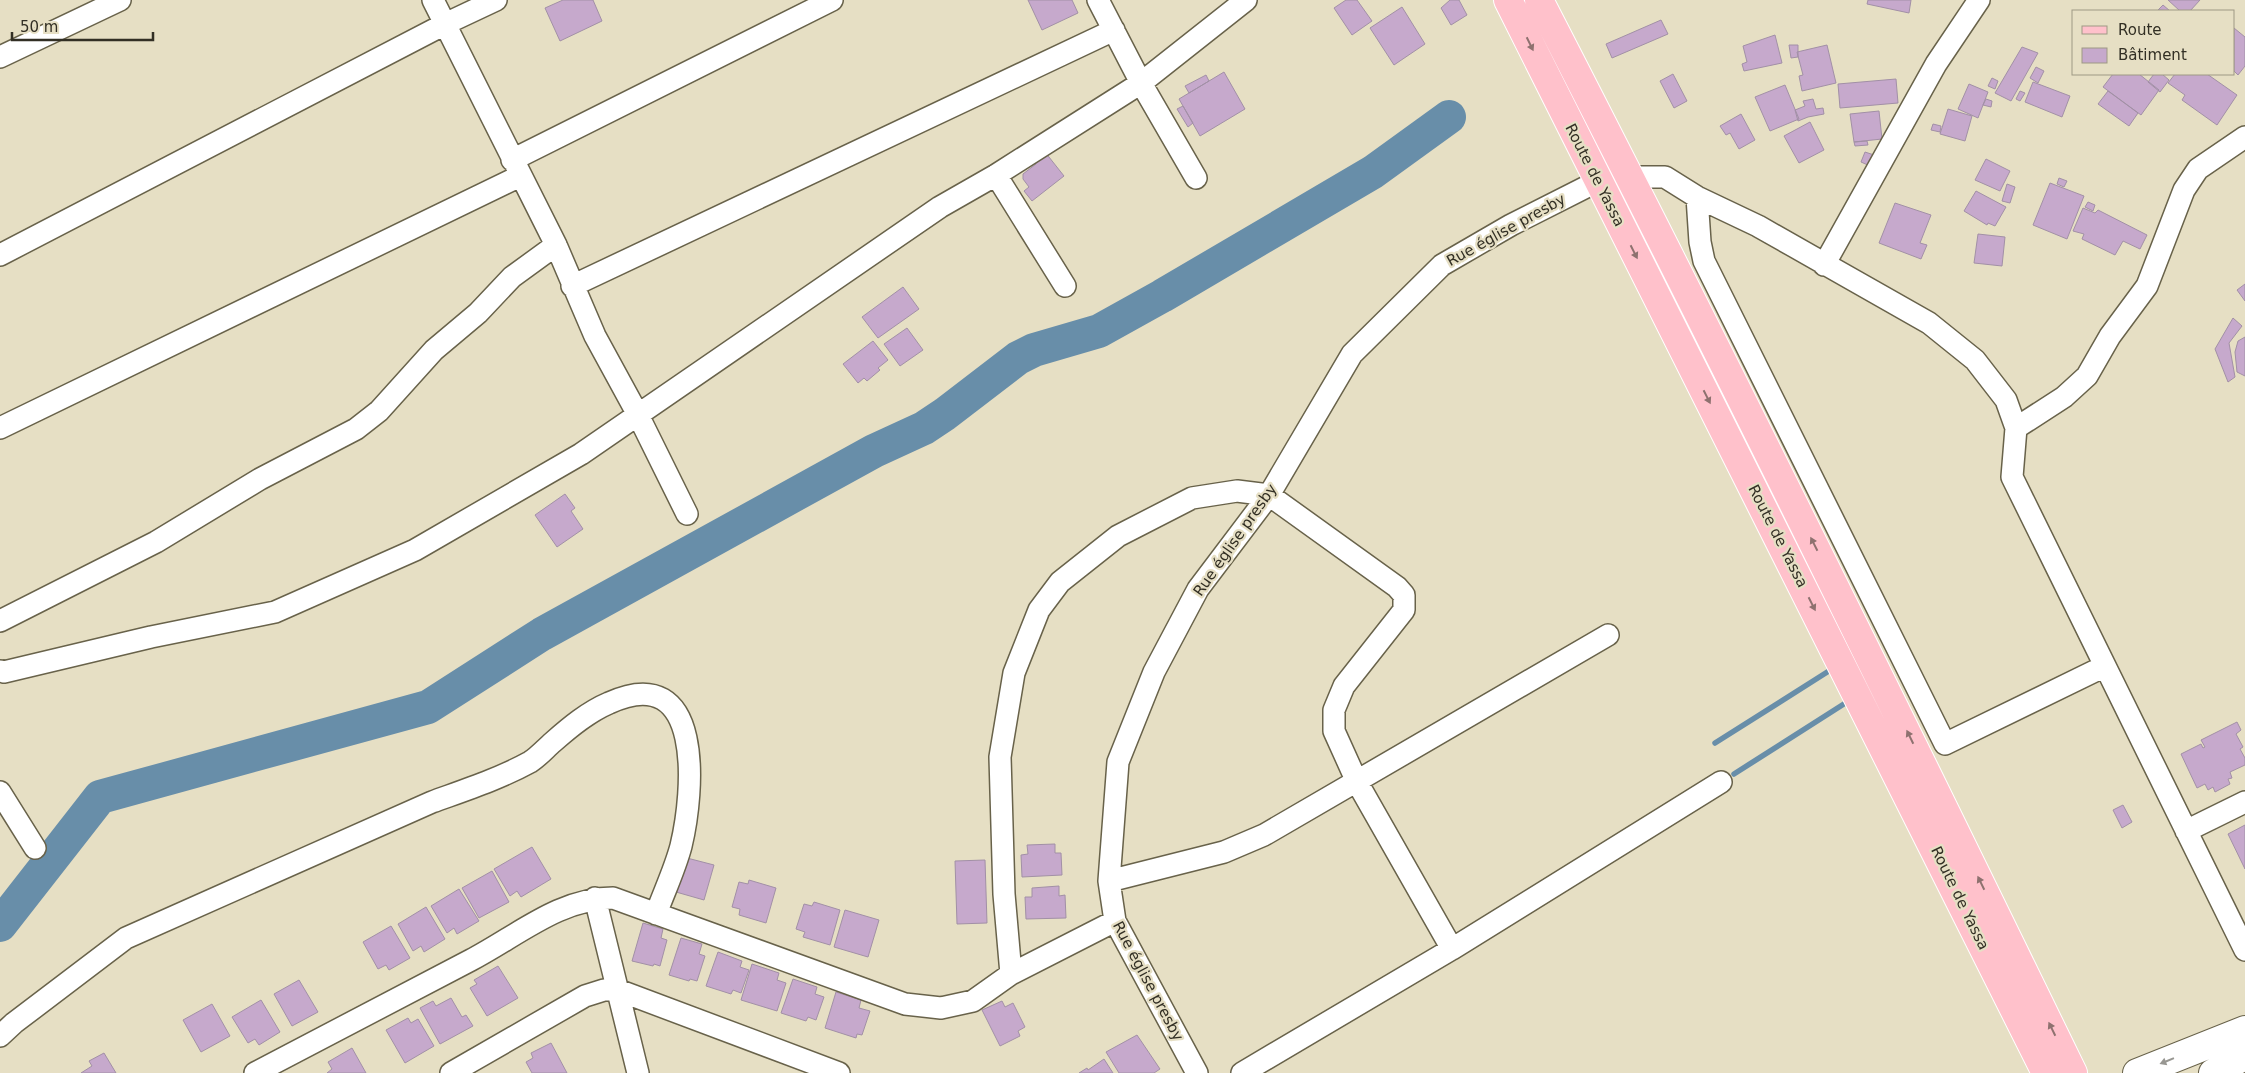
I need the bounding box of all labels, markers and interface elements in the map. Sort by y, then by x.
scale bar [12,10,154,42]
legend [2072,10,2235,75]
text: 50 m [20,18,58,36]
text: Route [2118,21,2162,39]
one-way arrow [1526,37,1534,51]
text: Bâtiment [2118,46,2187,64]
street label: Route de Yassa [1561,121,1629,229]
street label: Rue église presby [1443,190,1569,270]
one-way arrow [1630,245,1638,259]
one-way arrow [1703,390,1711,404]
street label: Rue église presby [1189,480,1281,600]
street label: Route de Yassa [1744,482,1812,590]
one-way arrow [1810,537,1818,551]
one-way arrow [1809,597,1817,611]
one-way arrow [1905,730,1913,744]
street label: Route de Yassa [1927,843,1993,953]
one-way arrow [1977,876,1985,890]
street label: Rue église presby [1109,918,1187,1044]
one-way arrow [2048,1022,2056,1036]
one-way arrow [2159,1057,2174,1065]

